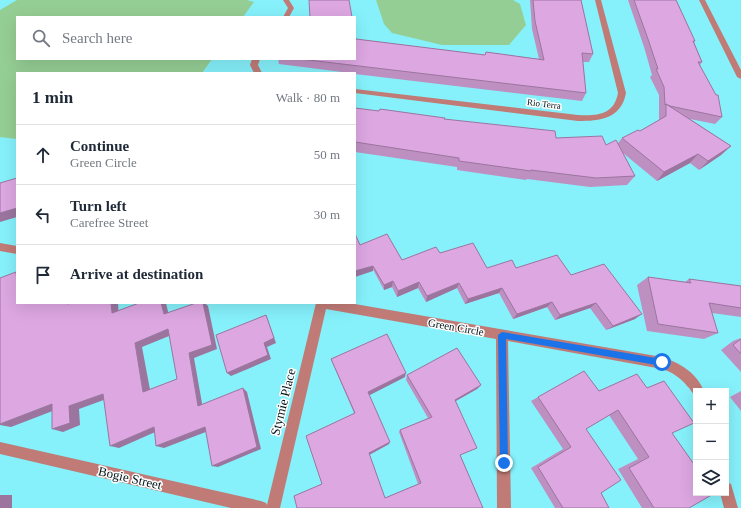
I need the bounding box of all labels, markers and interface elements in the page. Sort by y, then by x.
search box [16,16,356,60]
icon: search [30,27,52,49]
text: Search here [62,30,132,46]
text: 1 min [32,88,73,107]
text: Walk · 80 m [276,90,340,105]
street label: Rio Terra [527,97,561,111]
text: Continue [70,138,129,154]
icon: ahead [32,144,54,166]
text: 50 m [314,147,340,162]
text: Green Circle [70,155,137,170]
text: Turn left [70,198,127,214]
icon: left [32,204,54,226]
text: 30 m [314,207,340,222]
text: Carefree Street [70,215,148,230]
icon: arrive [32,264,54,286]
text: Arrive at destination [70,266,203,282]
street label: Green Circle [427,316,485,338]
route start [653,353,671,371]
street label: Stymie Place [267,367,299,437]
map controls [693,388,729,496]
button: + [693,388,729,424]
button: − [693,424,729,460]
route end [495,454,513,472]
button: layers [693,460,729,496]
street label: Bogie Street [97,463,164,493]

